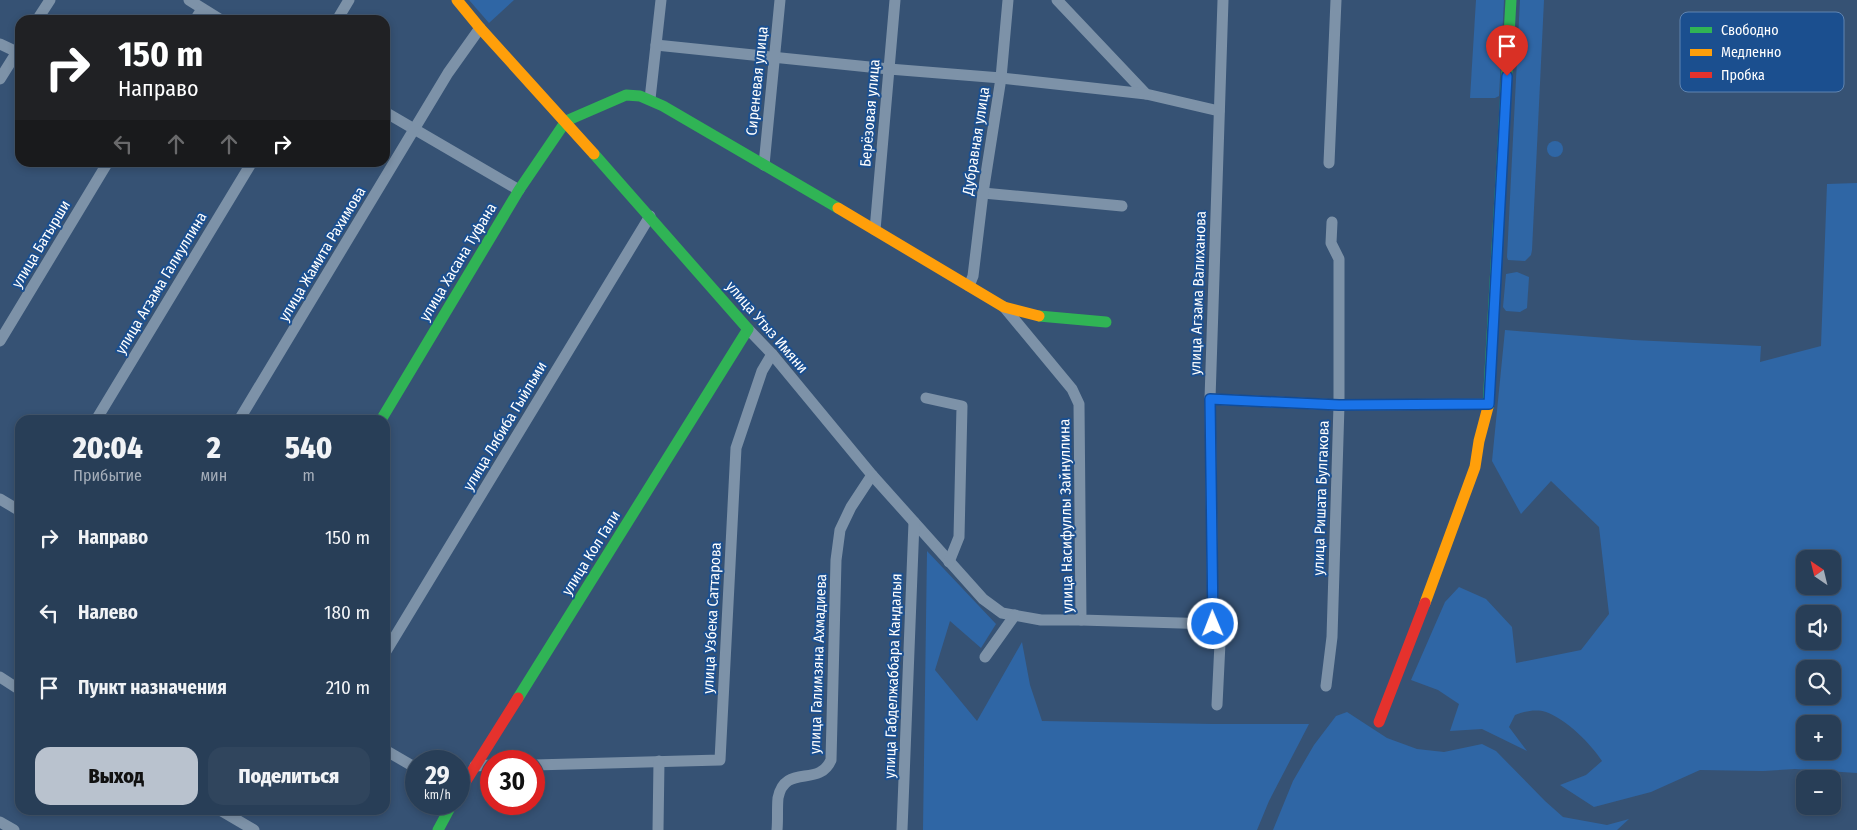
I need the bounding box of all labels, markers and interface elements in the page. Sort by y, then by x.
legend [1680,12,1844,92]
text: Свободно [1721,22,1779,39]
pin [1486,25,1528,76]
street label: Сиреневая улица [742,26,772,136]
icon: arrive [1493,32,1521,60]
text: 150 m [118,33,203,75]
icon: right [35,35,100,100]
text: Медленно [1721,44,1781,61]
street label: Берёзовая улица [856,58,884,168]
text: Пробка [1721,67,1765,84]
text: Направо [118,75,199,102]
street label: Дубравная улица [958,86,993,197]
icon: left [109,130,137,158]
icon: ahead [162,130,190,158]
icon: ahead [215,130,243,158]
icon: right [268,130,296,158]
street label: улица Жамита Рахимова [275,183,369,325]
street label: улица Батырши [8,197,74,291]
street label: улица Хасана Туфана [416,200,500,324]
street label: улица Агзама Галиуллина [111,209,211,357]
street label: улица Агзама Валиханова [1186,211,1210,375]
street label: улица Утыз Имяни [722,277,812,377]
street label: улица Лябиба Гыйльми [459,358,551,494]
street label: улица Насифуллы Зайнуллина [1055,419,1077,613]
street label: улица Ришата Булгакова [1309,420,1333,576]
text: 20:04 [73,430,143,466]
text: 2 [207,430,221,466]
text: 540 [285,430,332,466]
text: Прибытие [73,466,142,485]
text: мин [200,466,227,485]
text: m [302,466,315,485]
street label: улица Кол Гали [558,507,624,599]
icon: right [35,524,63,552]
text: Направо [78,526,148,549]
text: 150 m [325,526,370,549]
street label: улица Узбека Саттарова [699,542,725,694]
north arrow [1796,550,1841,595]
map controls [1796,550,1841,815]
street label: улица Габделжаббара Кандалыя [880,573,906,779]
street label: улица Галимзяна Ахмадиева [806,574,830,754]
position arrow [1186,597,1238,649]
icon: left [35,599,63,627]
text: Налево [78,601,138,624]
text: 180 m [324,601,370,624]
button: sound [1796,605,1841,650]
button: search [1796,660,1841,705]
icon: arrive [35,674,63,702]
text: Пункт назначения [78,676,227,699]
text: 210 m [326,676,370,699]
button: + [1796,715,1841,760]
button: Выход [35,747,198,805]
button: Поделиться [208,747,370,805]
speed limit sign: 30 [480,750,545,815]
text: 29 [425,761,450,791]
button: − [1796,770,1841,815]
text: km/h [424,788,451,802]

